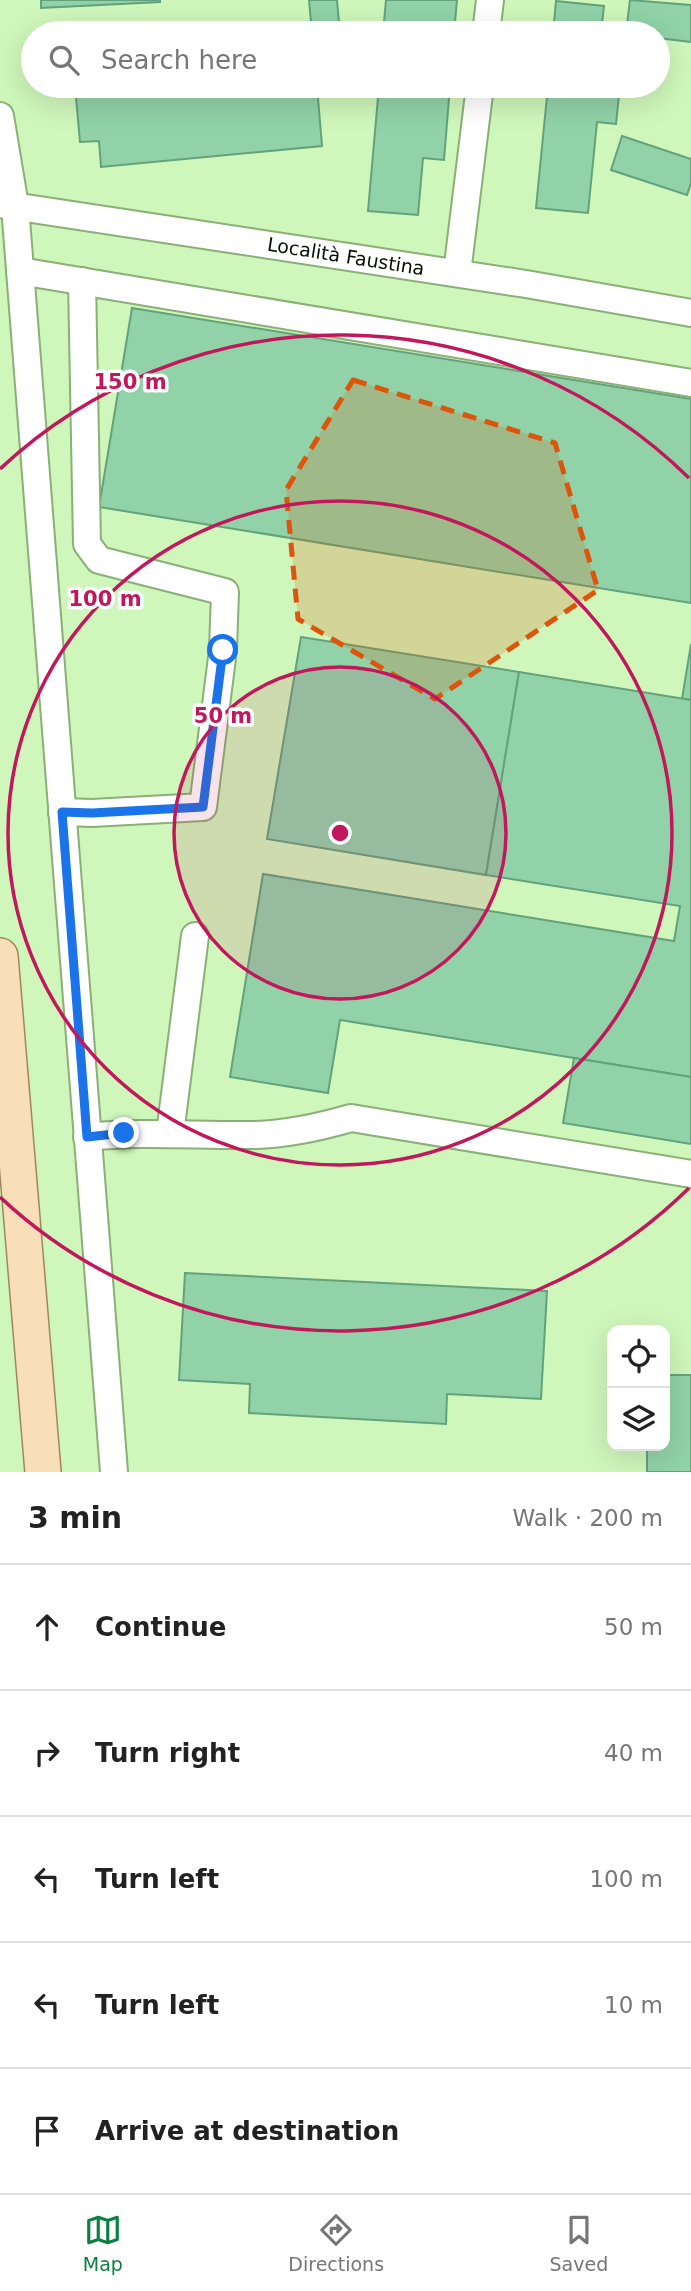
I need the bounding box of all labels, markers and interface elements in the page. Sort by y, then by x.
search box [21,21,670,98]
icon: search [45,41,83,79]
text: Search here [101,45,257,75]
street label: Località Faustina [266,233,426,279]
text: 150 m [93,370,167,394]
text: 100 m [68,587,142,611]
route start [207,634,238,665]
text: 50 m [194,704,252,728]
centre of rings [328,821,352,845]
route end [108,1117,139,1148]
map controls [607,1325,670,1451]
button: locate [607,1325,670,1388]
button: layers [607,1388,670,1451]
text: 3 min [28,1500,122,1535]
text: Walk · 200 m [512,1505,663,1531]
icon: ahead [28,1608,66,1646]
text: Continue [95,1612,226,1642]
text: 50 m [604,1614,663,1640]
icon: right [28,1734,66,1772]
text: Turn right [95,1738,240,1768]
text: 40 m [604,1740,663,1766]
icon: left [28,1860,66,1898]
text: Turn left [95,1864,219,1894]
text: 100 m [589,1866,663,1892]
icon: left [28,1986,66,2024]
text: Turn left [95,1990,219,2020]
text: 10 m [604,1992,663,2018]
icon: arrive [28,2112,66,2150]
text: Arrive at destination [95,2116,399,2146]
tab: Map [83,2211,123,2275]
tab: Directions [288,2211,384,2275]
tab: Saved [550,2211,608,2275]

